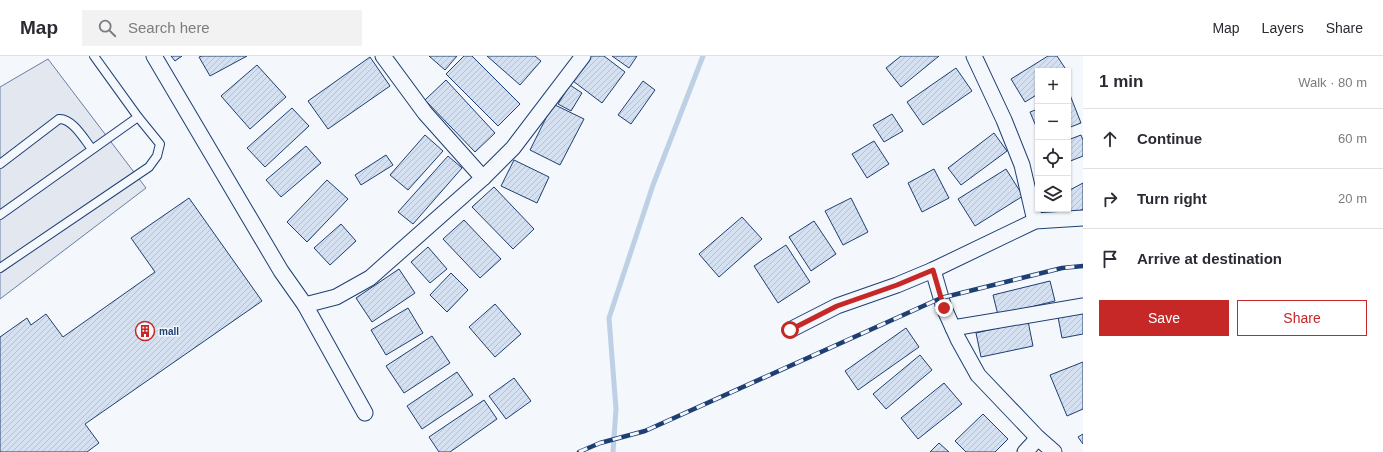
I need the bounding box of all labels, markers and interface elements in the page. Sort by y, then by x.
search box [82,10,362,46]
text: Map [20,17,58,38]
icon: search [96,17,118,39]
text: Search here [128,19,210,36]
text: Map [1212,20,1240,36]
text: Layers [1262,20,1304,36]
text: Share [1326,20,1363,36]
map controls [1035,68,1071,212]
button: + [1035,68,1071,104]
text: 1 min [1099,72,1143,91]
text: Walk · 80 m [1298,75,1367,90]
button: − [1035,104,1071,140]
icon: ahead [1099,128,1121,150]
text: Continue [1137,130,1202,147]
text: 60 m [1338,131,1367,146]
button: locate [1035,140,1071,176]
button: layers [1035,176,1071,212]
icon: right [1099,188,1121,210]
text: Turn right [1137,190,1207,207]
text: 20 m [1338,191,1367,206]
icon: arrive [1099,248,1121,270]
text: Arrive at destination [1137,250,1282,267]
route end [935,299,953,317]
button: Save [1099,300,1229,336]
button: Share [1237,300,1367,336]
building icon: mall [134,320,156,342]
route start [781,321,799,339]
place label: mall [159,326,179,337]

